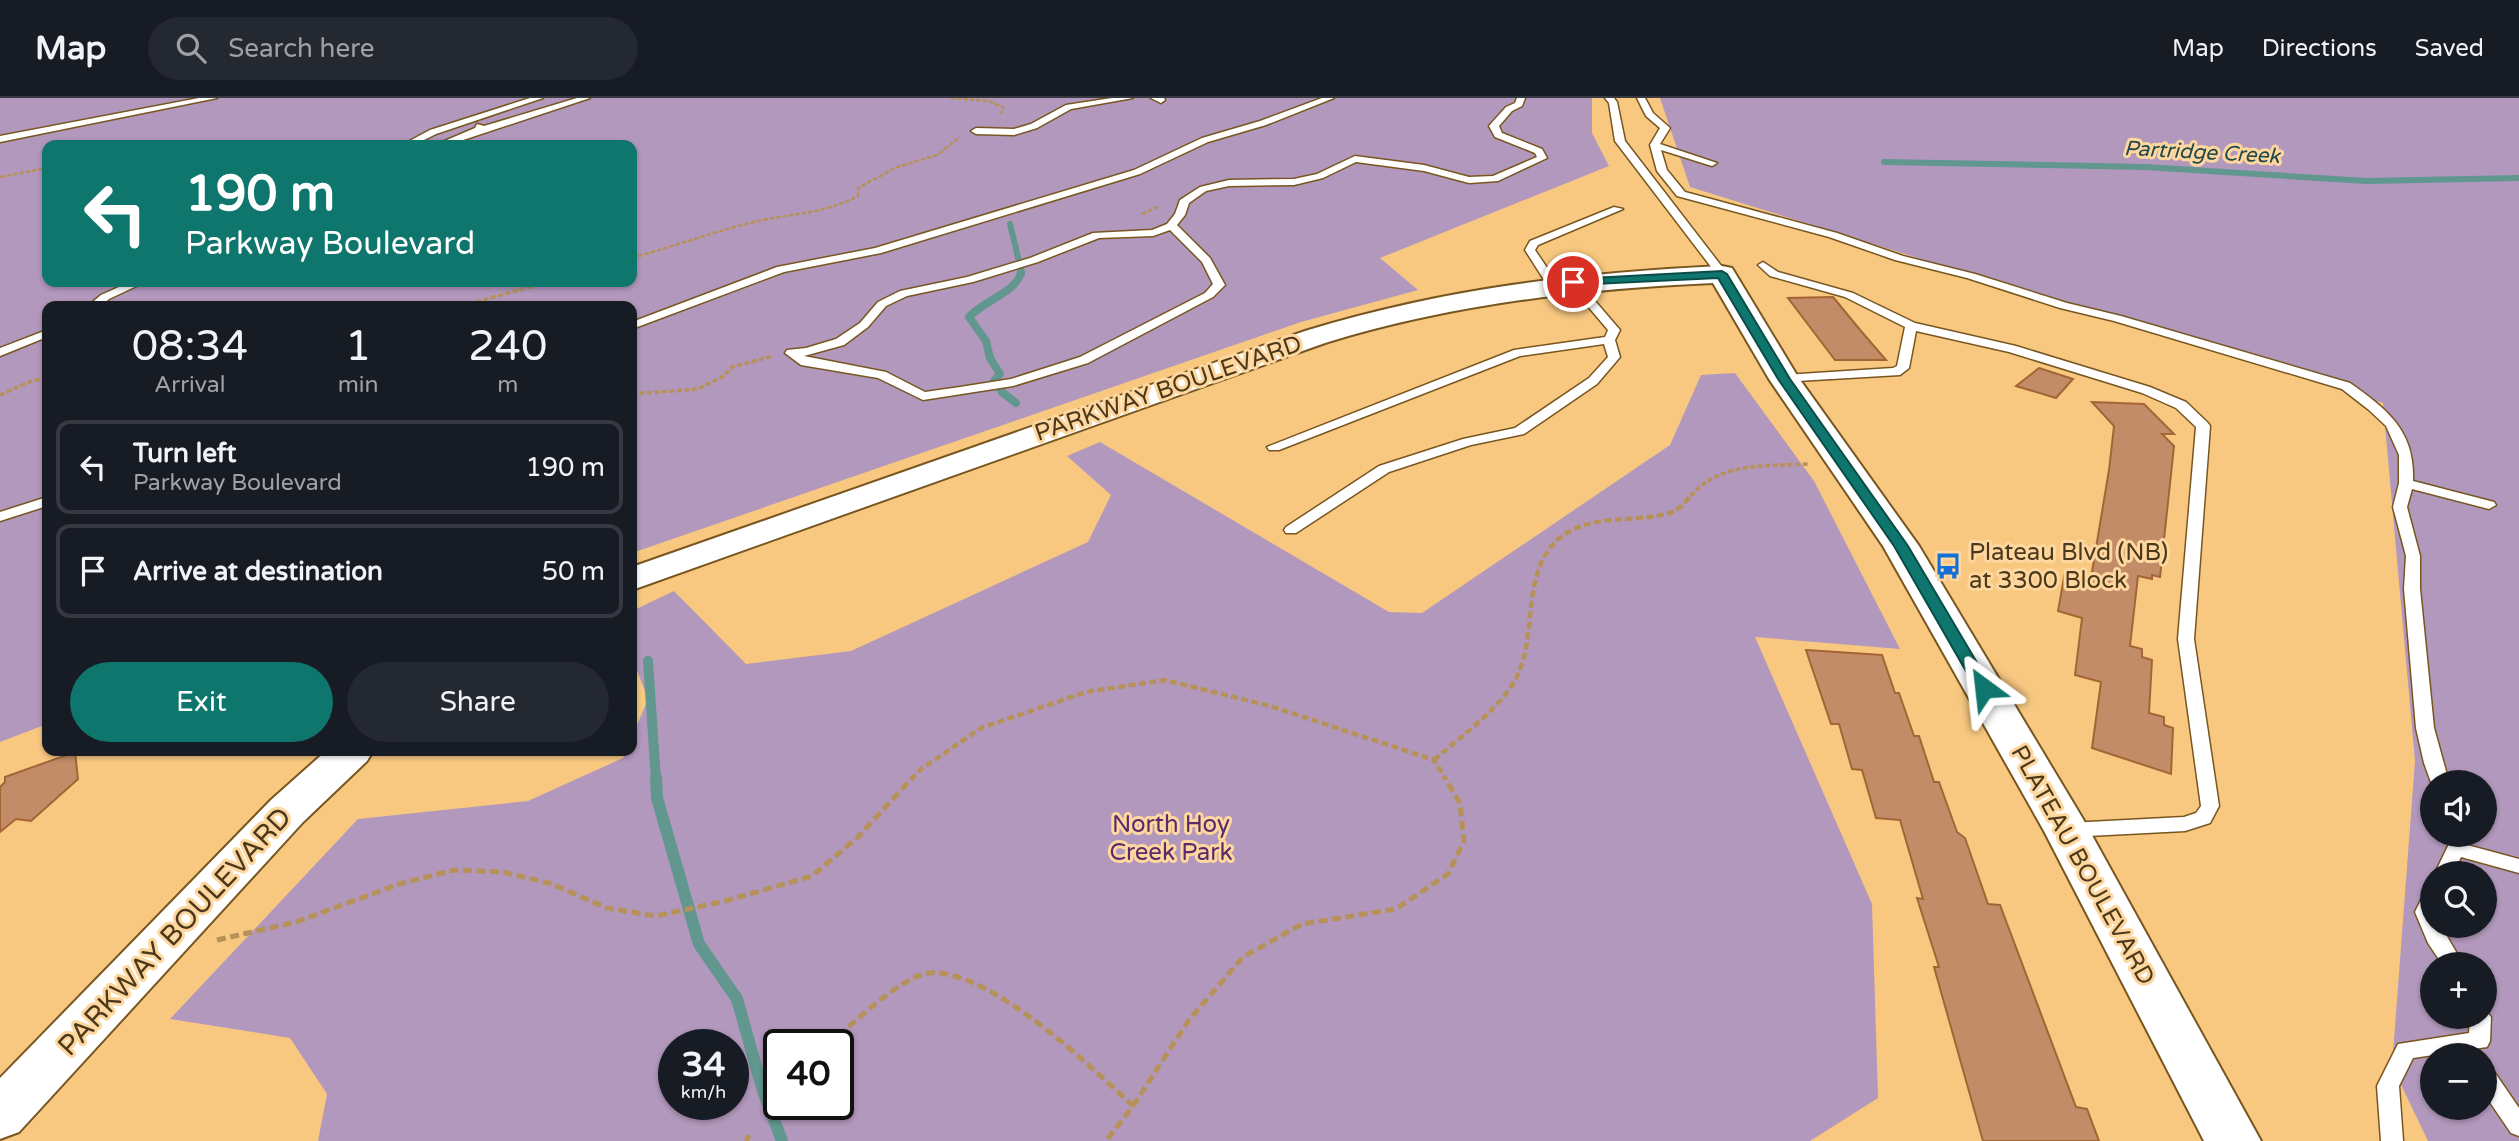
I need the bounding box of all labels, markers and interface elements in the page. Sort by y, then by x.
search box [148,17,638,80]
text: Map [35,29,106,68]
icon: search [172,29,210,67]
text: Search here [228,33,374,64]
text: Map [2172,34,2224,63]
text: Directions [2262,34,2377,63]
text: Saved [2415,34,2484,63]
water label: Partridge Creek [2123,136,2282,169]
text: 190 m [185,165,335,224]
icon: left [70,168,161,259]
text: Parkway Boulevard [185,225,475,263]
pin [1543,252,1603,312]
icon: arrive [1554,263,1592,301]
text: 08:34 [132,321,248,372]
text: 1 [345,321,371,372]
text: 240 [468,321,547,372]
street label: PARKWAY BOULEVARD [1031,329,1305,448]
text: Arrival [154,371,225,399]
text: min [338,371,379,399]
text: m [497,371,518,399]
text: Turn left [133,438,236,469]
icon: left [74,448,112,486]
text: 190 m [525,452,605,483]
text: Parkway Boulevard [133,469,342,497]
place label: Plateau Blvd (NB) at 3300 Block [1969,538,2168,595]
bus stop icon: Plateau Blvd (NB) at 3300 Block [1933,551,1963,581]
icon: arrive [74,552,112,590]
text: Arrive at destination [133,556,383,587]
text: 50 m [542,556,605,587]
position arrow [1947,651,2021,725]
button: Exit [70,662,333,742]
button: Share [347,662,609,742]
street label: PLATEAU BOULEVARD [2004,740,2161,990]
map controls [2420,770,2497,1120]
button: sound [2420,770,2497,847]
street label: PARKWAY BOULEVARD [51,800,299,1063]
park label: North Hoy Creek Park [1109,810,1233,867]
button: search [2420,861,2497,938]
button: + [2420,952,2497,1029]
speed limit sign: 40 [763,1029,854,1120]
button: − [2420,1043,2497,1120]
text: 34 [682,1044,725,1086]
text: km/h [681,1081,726,1103]

